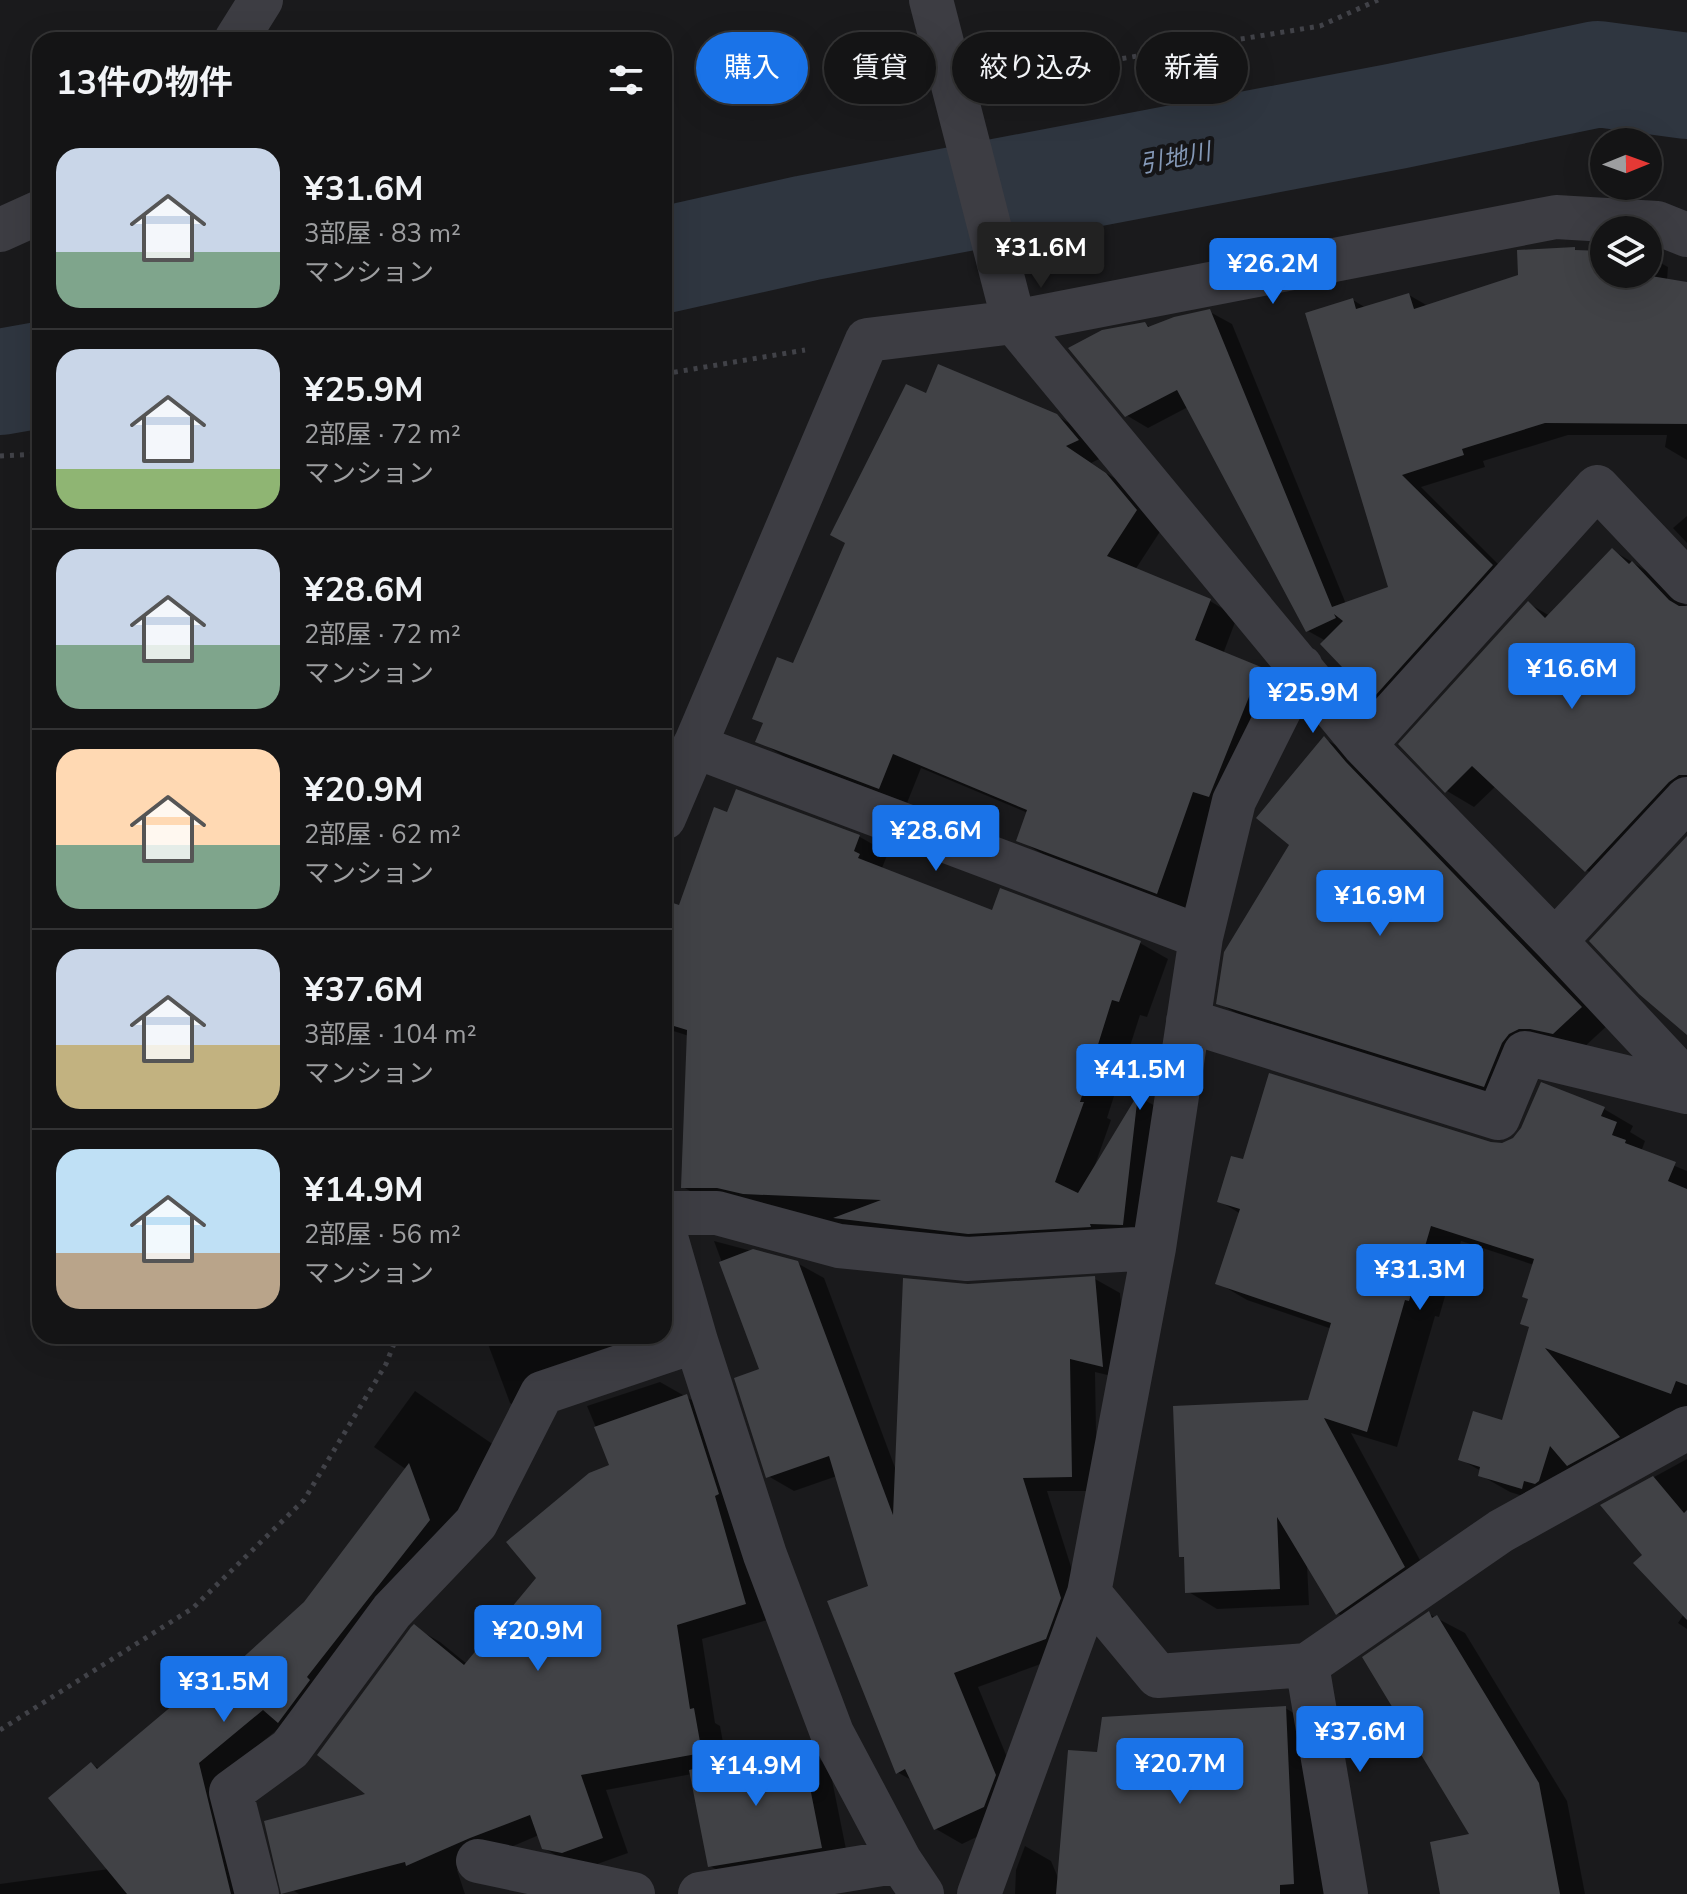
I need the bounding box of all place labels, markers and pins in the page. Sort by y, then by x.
pin: ¥31.6M [976,222,1106,290]
pin: ¥26.2M [1208,238,1338,306]
pin: ¥16.6M [1507,643,1637,711]
pin: ¥25.9M [1248,667,1378,735]
pin: ¥28.6M [871,805,1001,873]
pin: ¥16.9M [1315,870,1445,938]
pin: ¥41.5M [1075,1044,1205,1112]
pin: ¥31.3M [1355,1244,1485,1312]
pin: ¥20.9M [473,1605,603,1673]
pin: ¥31.5M [159,1656,289,1724]
pin: ¥37.6M [1295,1706,1425,1774]
pin: ¥20.7M [1115,1738,1245,1806]
pin: ¥14.9M [691,1740,821,1808]

